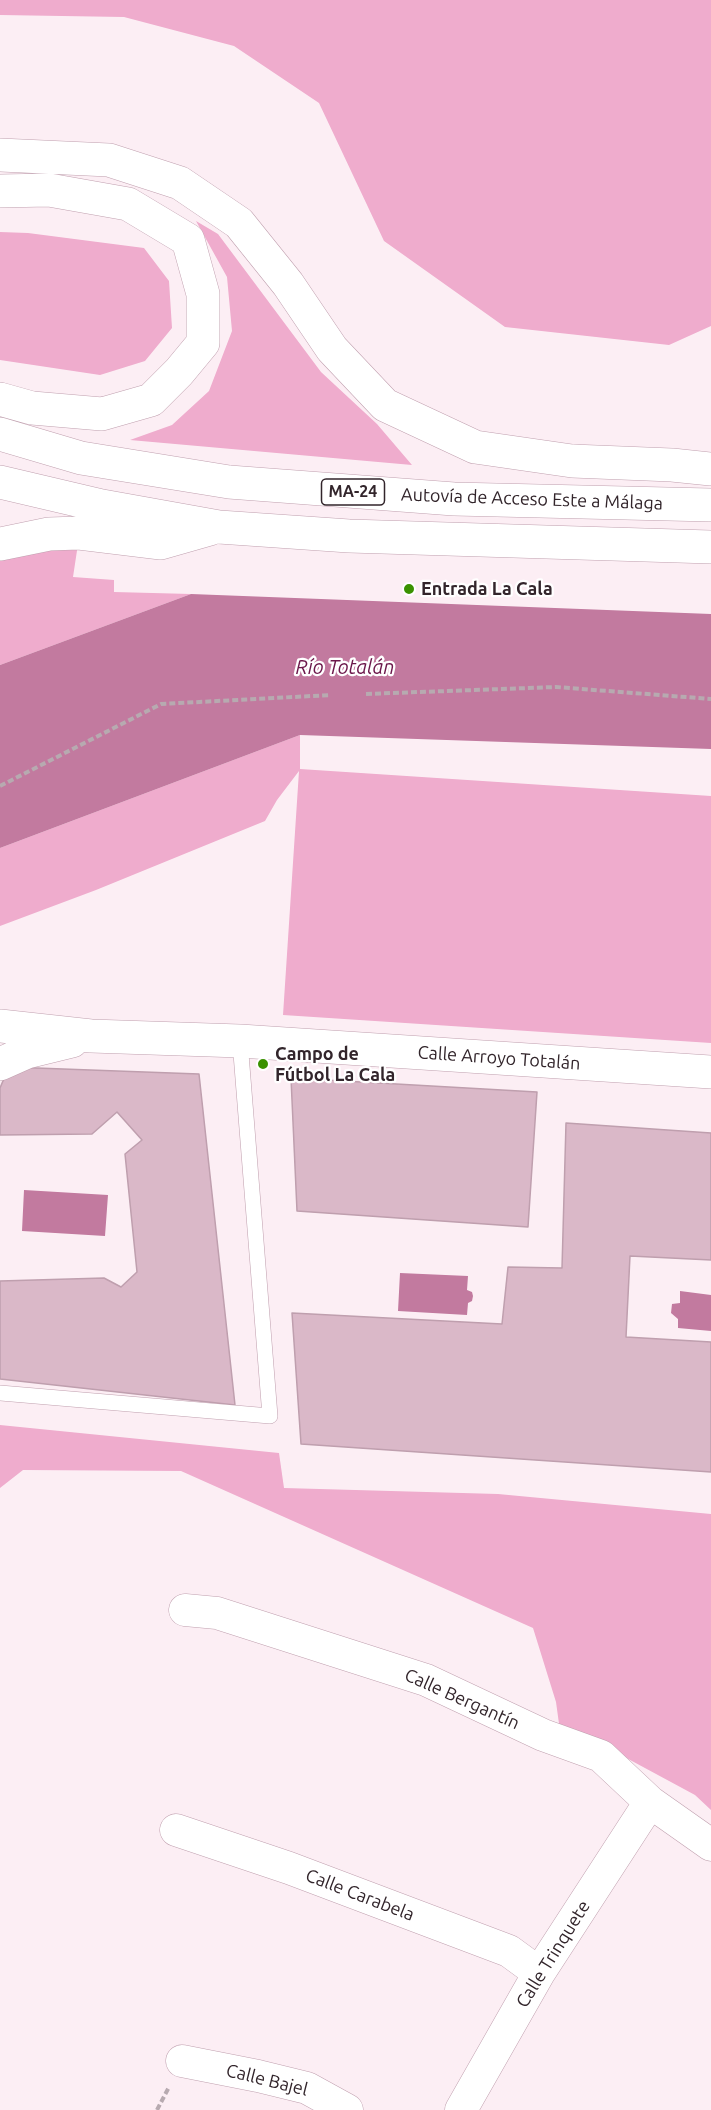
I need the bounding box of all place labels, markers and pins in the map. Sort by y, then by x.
place label: Entrada La Cala [421,578,553,600]
marker: Entrada La Cala [402,582,416,596]
place label: Campo de Fútbol La Cala [275,1043,395,1086]
marker: Campo de Fútbol La Cala [256,1057,270,1071]

